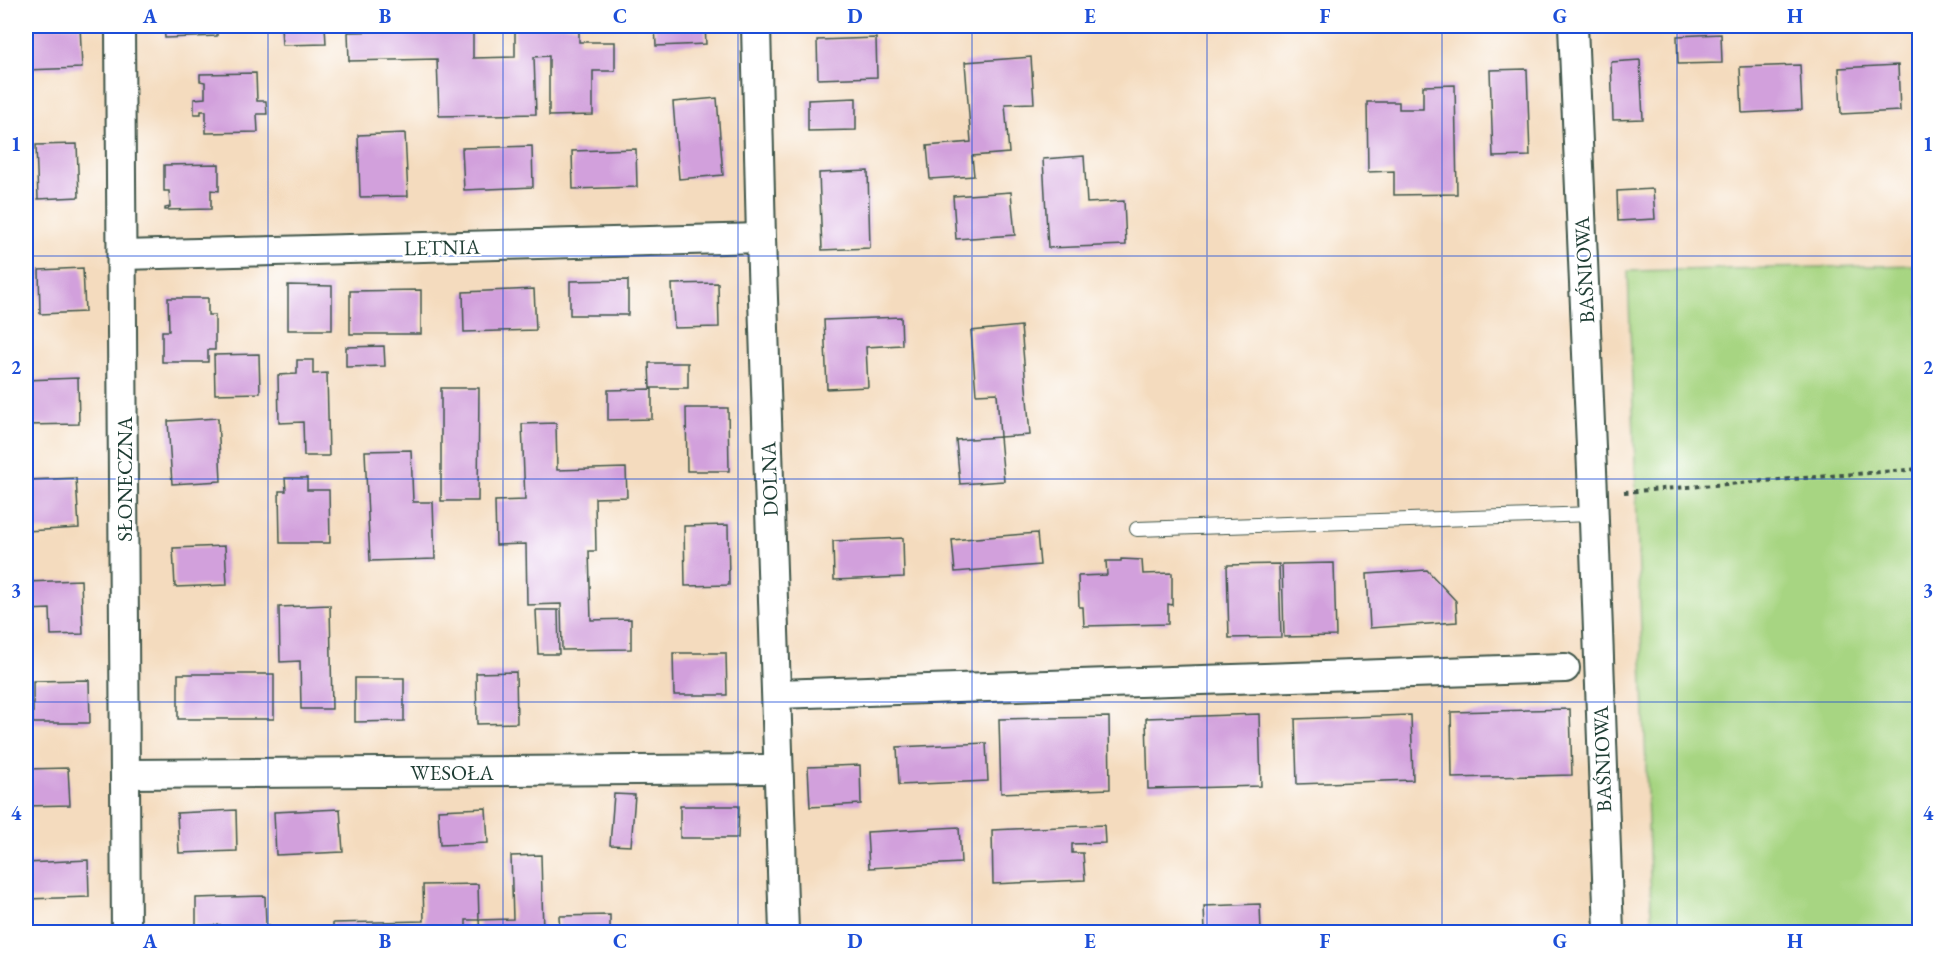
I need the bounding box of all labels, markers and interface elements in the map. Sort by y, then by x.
text: A [142,3,158,29]
text: B [379,3,391,29]
text: C [613,3,627,29]
text: D [847,3,863,29]
text: E [1084,3,1096,29]
text: F [1320,3,1331,29]
text: G [1553,3,1567,29]
text: H [1787,3,1803,29]
text: 1 [11,131,21,157]
text: 1 [1923,131,1933,157]
street label: BAŚNIOWA [1568,216,1600,324]
street label: LETNIA [404,233,481,261]
text: 2 [11,354,22,380]
text: 2 [1923,354,1934,380]
street label: SŁONECZNA [111,416,138,542]
street label: DOLNA [754,440,784,517]
text: 3 [11,577,21,603]
text: 3 [1923,577,1933,603]
street label: BAŚNIOWA [1587,705,1617,813]
street label: WESOŁA [410,759,494,786]
text: 4 [11,800,22,826]
text: 4 [1923,800,1934,826]
text: A [142,928,158,954]
text: B [379,928,391,954]
text: C [613,928,627,954]
text: D [847,928,863,954]
text: E [1084,928,1096,954]
text: F [1320,928,1331,954]
text: G [1553,928,1567,954]
text: H [1787,928,1803,954]

